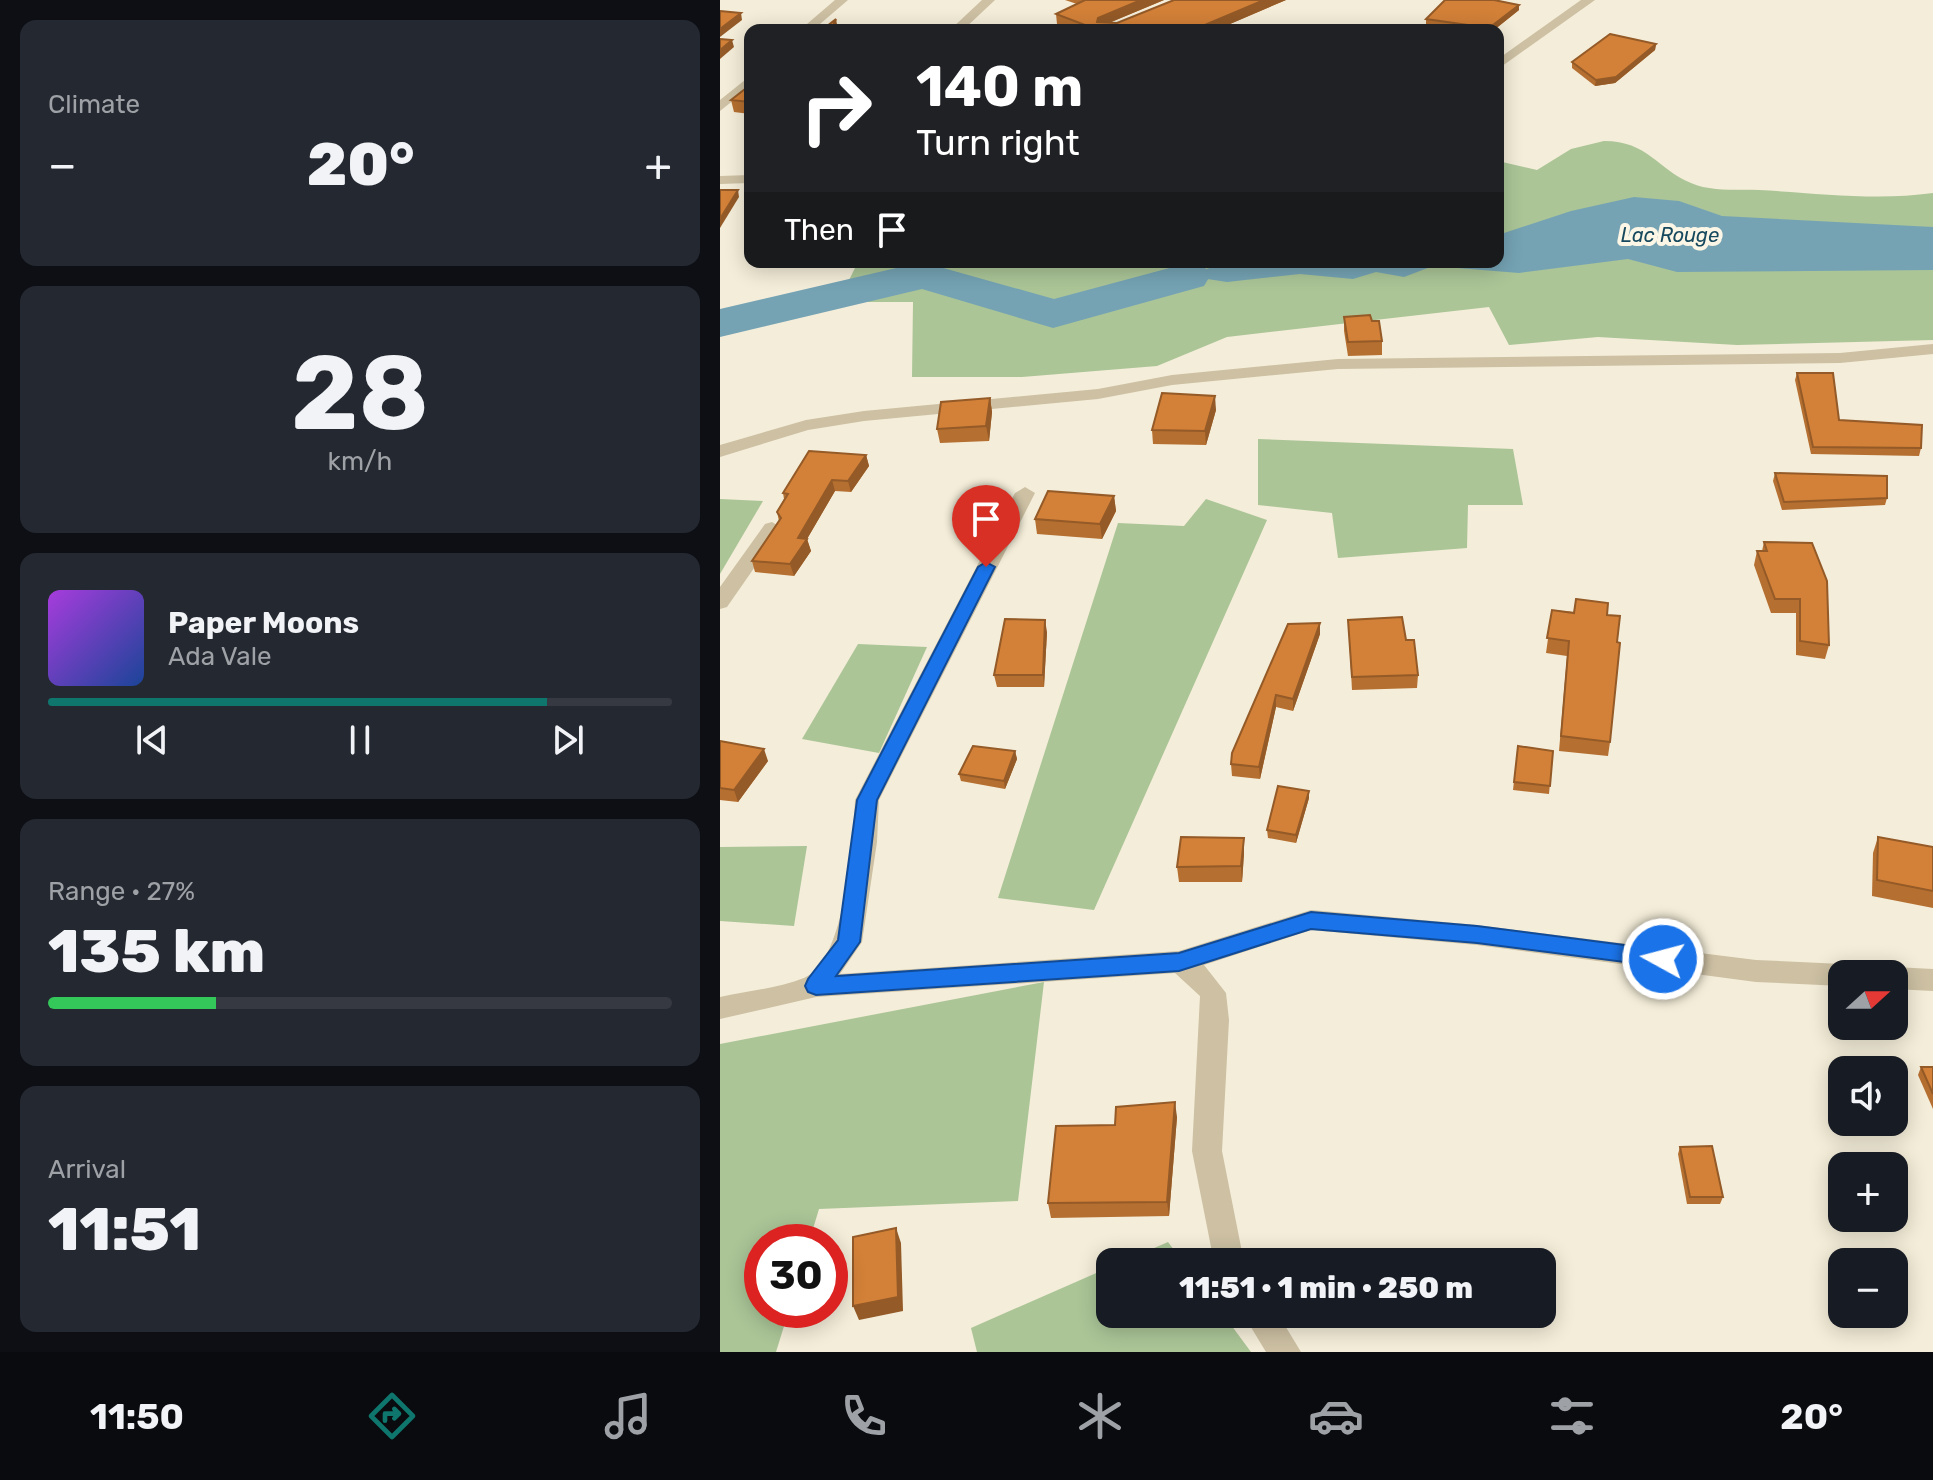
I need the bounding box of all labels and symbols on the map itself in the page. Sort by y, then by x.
water label: Lac Rouge [1621,223,1719,247]
pin [952,485,1020,567]
position arrow [1621,917,1705,1001]
north arrow [1828,960,1908,1040]
speed limit sign: 30 [744,1224,848,1328]

